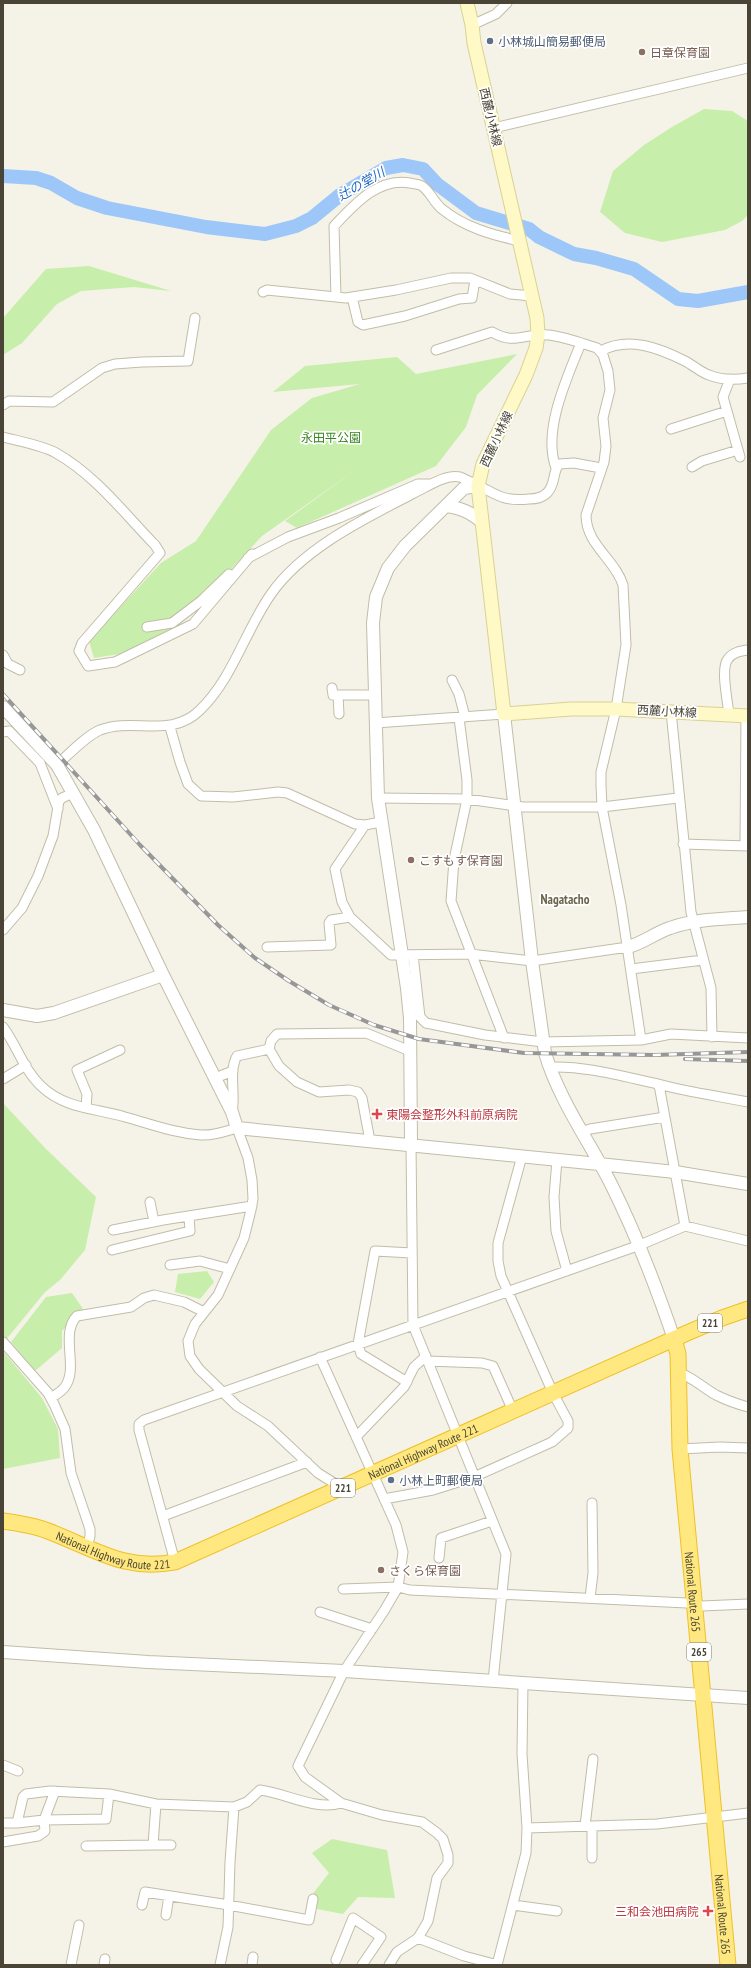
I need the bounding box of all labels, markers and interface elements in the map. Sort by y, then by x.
place label: 小林城山簡易郵便局 [498,34,606,49]
marker: 小林城山簡易郵便局 [485,36,495,46]
place label: 日章保育園 [650,45,710,60]
marker: 日章保育園 [637,47,647,57]
street label: 西麓小林線 [477,86,505,148]
water label: 辻の堂川 [334,163,389,204]
street label: 西麓小林線 [477,409,515,469]
park label: 永田平公園 [301,430,361,445]
street label: 西麓小林線 [637,702,697,720]
place label: こすもす保育園 [419,853,503,868]
marker: こすもす保育園 [406,855,416,865]
district label: Nagatacho [541,891,590,908]
place label: 東陽会整形外科前原病院 [386,1107,518,1122]
marker: 東陽会整形外科前原病院 [371,1108,383,1120]
road number: 221 [698,1314,722,1332]
street label: National Highway Route 221 [366,1420,480,1482]
place label: 小林上町郵便局 [399,1473,483,1488]
marker: 小林上町郵便局 [386,1475,396,1485]
road number: 221 [331,1479,355,1497]
street label: National Highway Route 221 [54,1528,171,1572]
street label: National Route 265 [682,1551,704,1633]
place label: さくら保育園 [389,1563,461,1578]
marker: さくら保育園 [376,1565,386,1575]
road number: 265 [687,1643,711,1661]
street label: National Route 265 [712,1874,734,1955]
place label: 三和会池田病院 [615,1904,699,1919]
marker: 三和会池田病院 [702,1905,714,1917]

